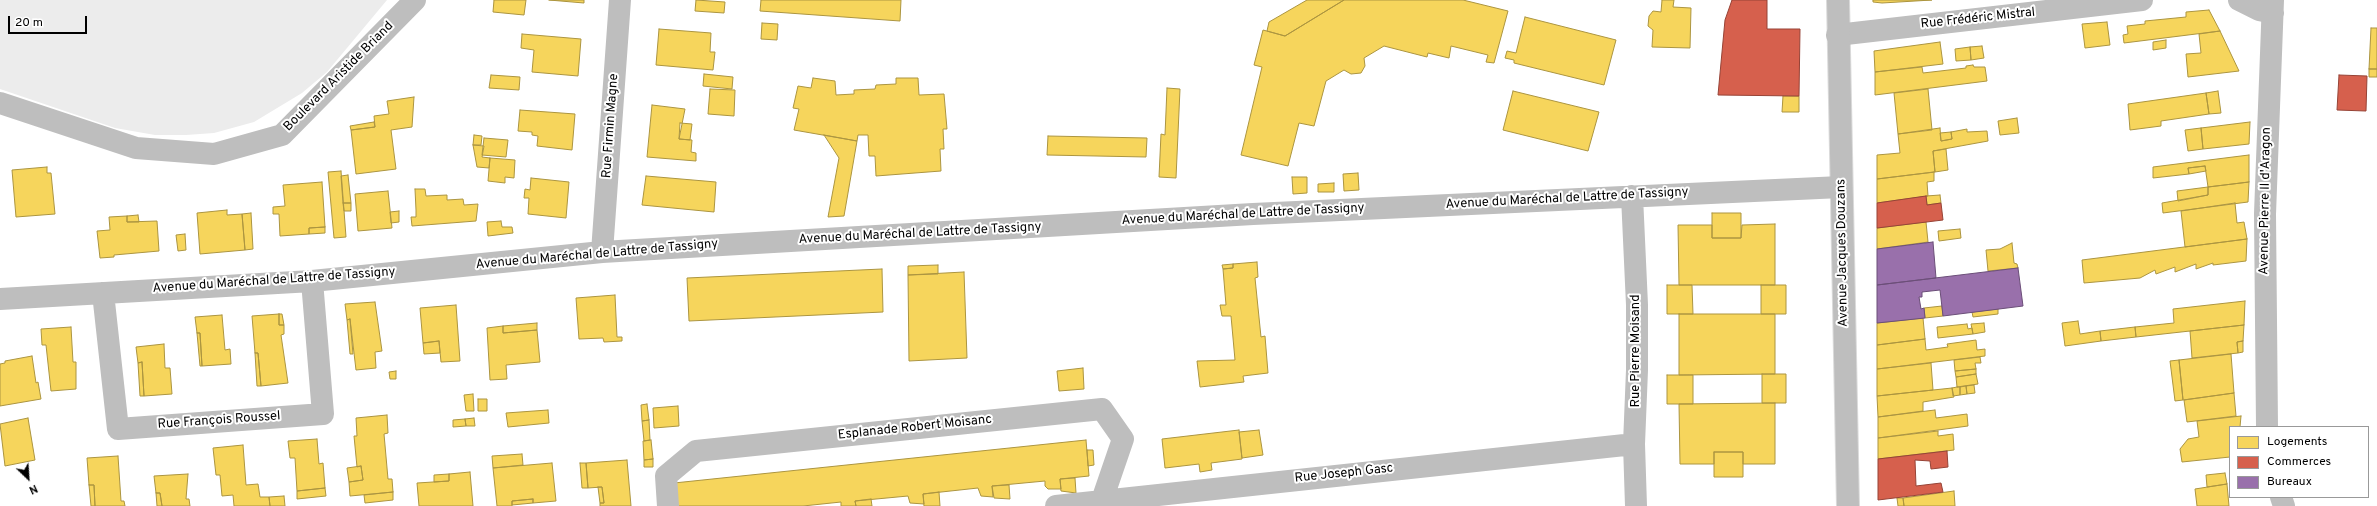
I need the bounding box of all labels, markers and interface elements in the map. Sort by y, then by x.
street label: Rue Frédéric Mistral [1920,5,2036,33]
scale bar [10,8,89,34]
text: 20 m [15,15,43,31]
street label: Boulevard Aristide Briand [281,19,397,135]
street label: Rue Firmin Magne [600,73,622,179]
street label: Avenue Pierre II d'Aragon [2257,127,2275,275]
street label: Avenue Jacques Douzans [1834,179,1852,327]
street label: Avenue du Maréchal de Lattre de Tassigny [1445,185,1689,213]
street label: Avenue du Maréchal de Lattre de Tassigny [1121,201,1365,229]
street label: Avenue du Maréchal de Lattre de Tassigny [798,220,1042,248]
street label: Avenue du Maréchal de Lattre de Tassigny [475,237,719,273]
street label: Avenue du Maréchal de Lattre de Tassigny [152,265,396,297]
street label: Rue Pierre Moisand [1628,295,1644,407]
street label: Rue François Roussel [157,409,281,433]
street label: Esplanade Robert Moisanc [837,412,993,444]
legend [2229,426,2369,498]
text: Logements [2267,434,2327,450]
text: Commerces [2267,454,2331,470]
north arrow [8,458,48,498]
street label: Rue Joseph Gasc [1294,461,1394,487]
text: Bureaux [2267,474,2312,490]
text: N [27,481,40,497]

